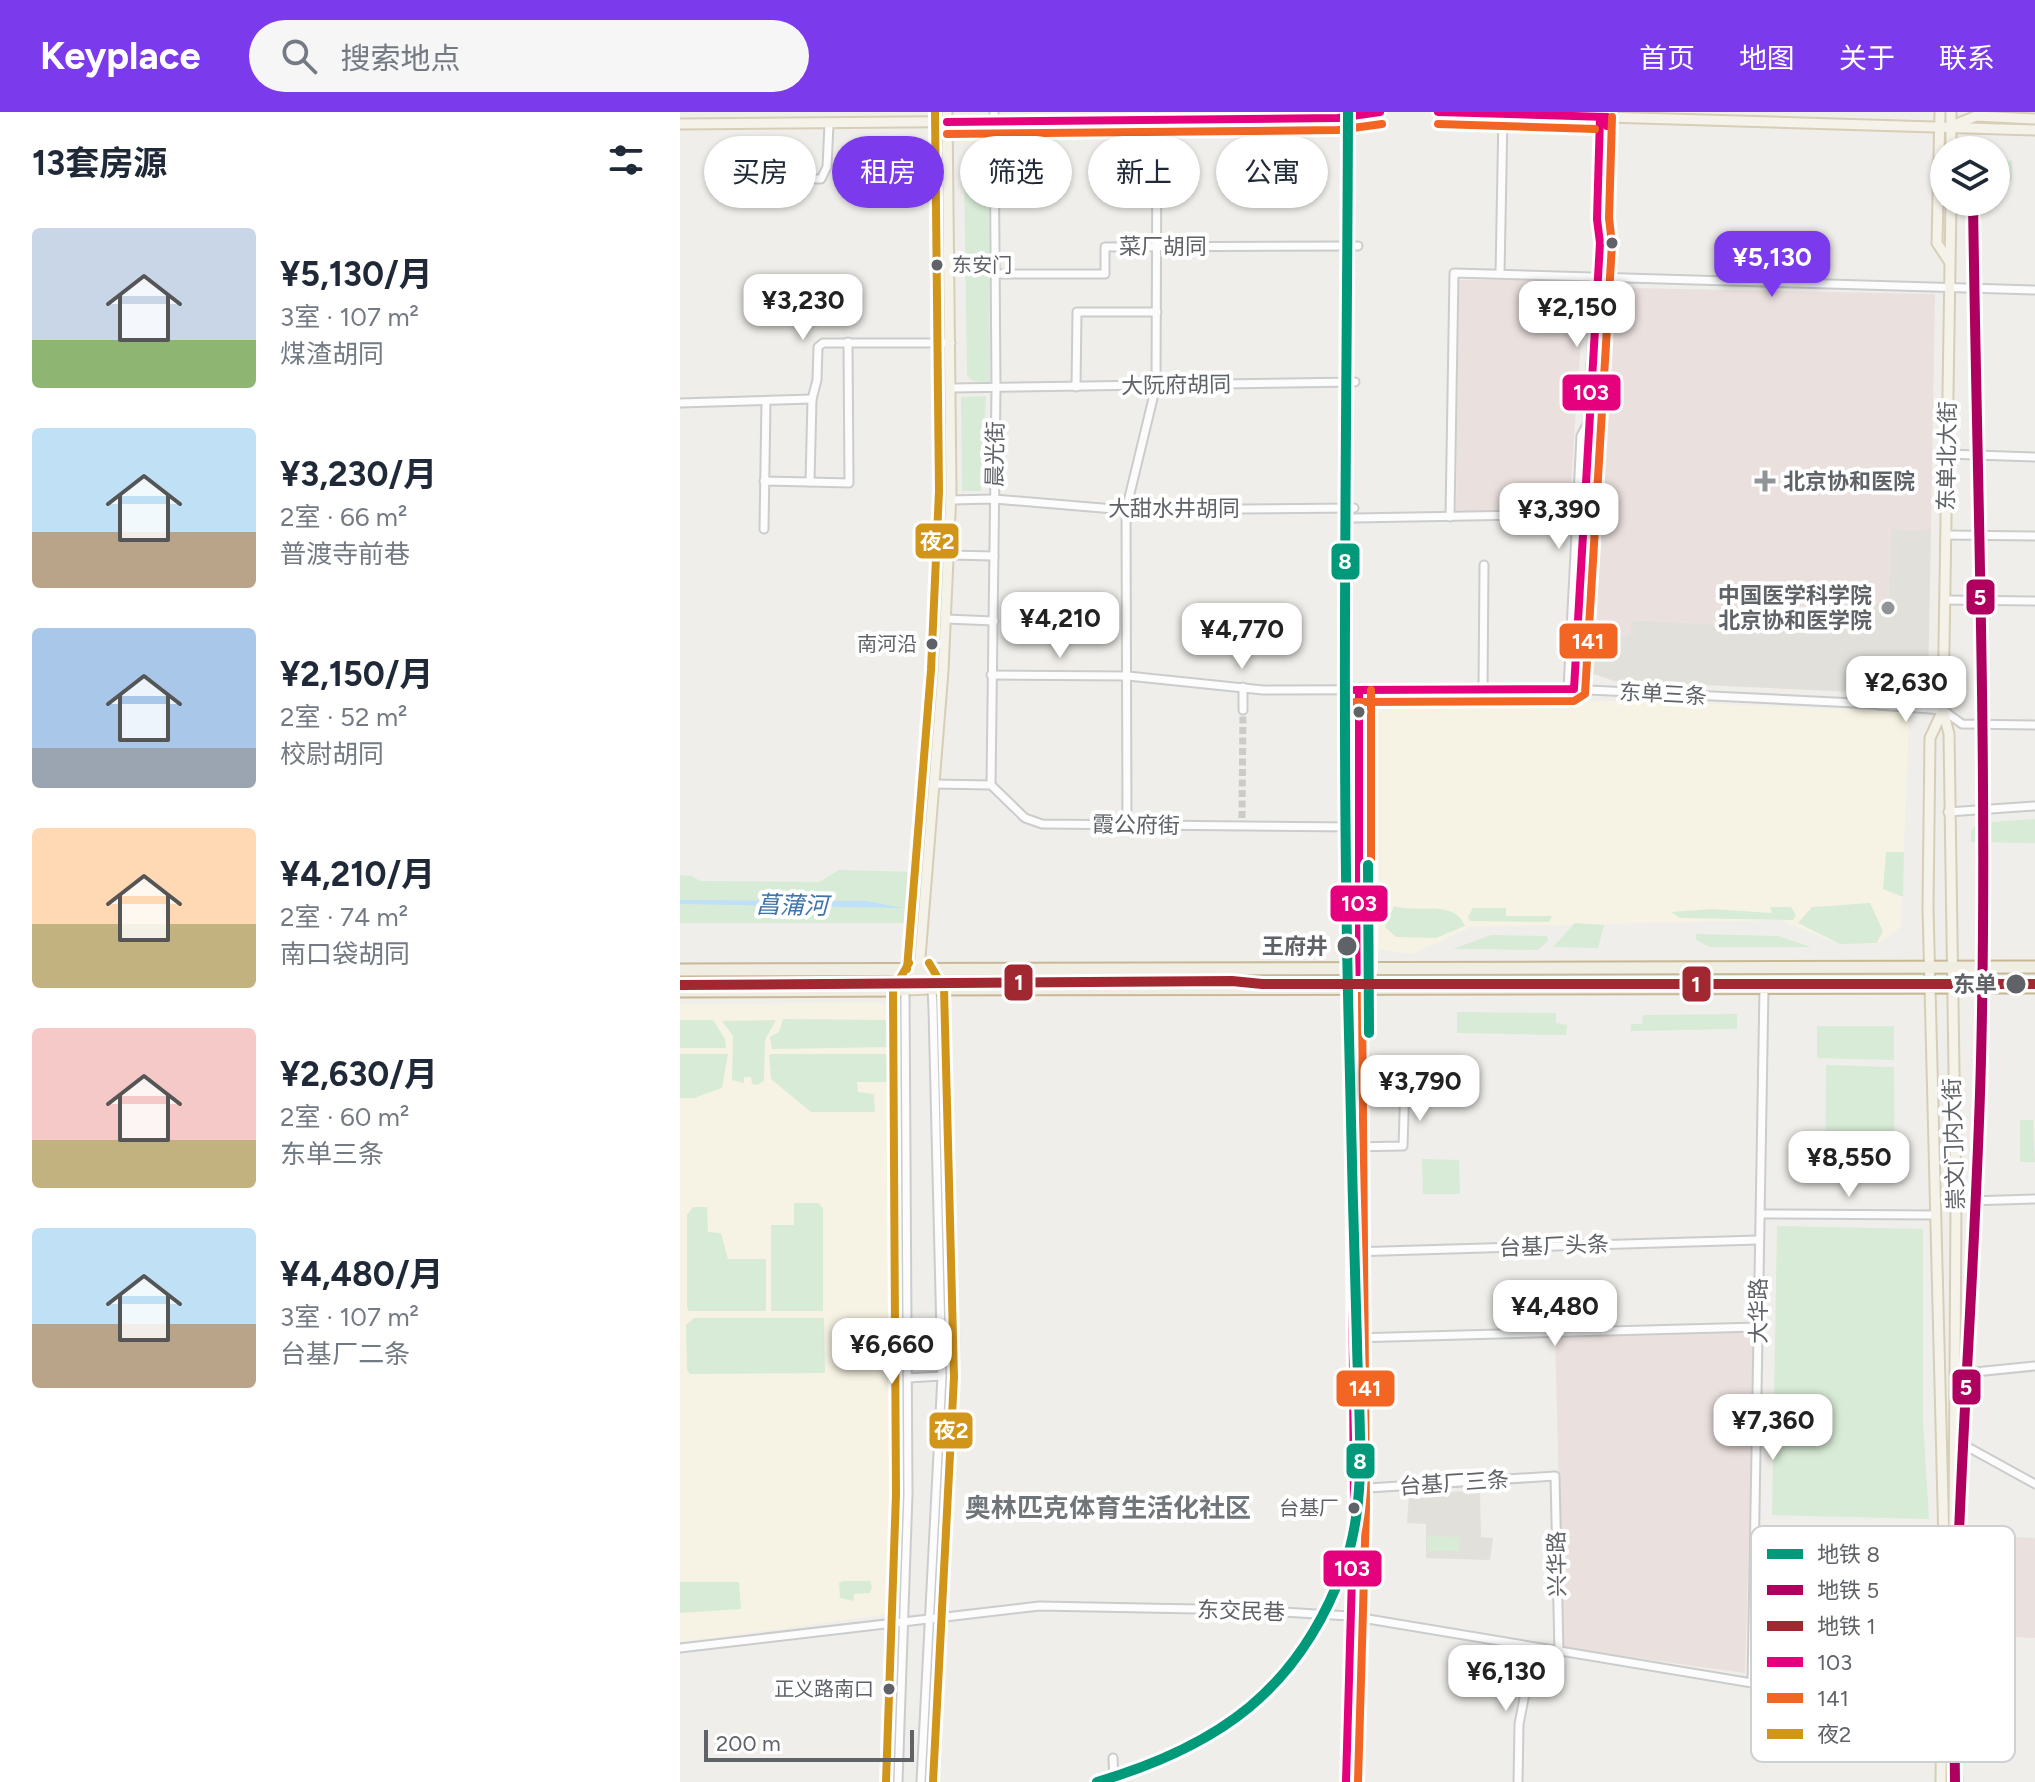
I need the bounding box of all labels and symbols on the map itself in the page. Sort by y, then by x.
pin: ¥5,130 [1707,231,1837,299]
street label: 菜厂胡同 [1119,233,1207,260]
unlabelled marker [1604,235,1620,251]
place label: 东安门 [952,253,1012,277]
marker: 东安门 [929,257,945,273]
pin: ¥3,230 [738,274,868,342]
pin: ¥2,150 [1512,281,1642,349]
street label: 大阮府胡同 [1121,371,1231,399]
line badge: 103 [1561,373,1622,412]
text: 103 [1573,379,1609,406]
street label: 东单北大街 [1933,401,1961,511]
street label: 晨光街 [981,421,1009,487]
place label: 北京协和医院 [1783,468,1915,495]
marker: 北京协和医院 [1754,470,1776,492]
pin: ¥3,390 [1494,483,1624,551]
street label: 大甜水井胡同 [1108,495,1240,522]
line badge: 夜2 [914,522,960,560]
text: 夜2 [920,528,954,555]
line badge: 8 [1330,542,1361,581]
text: 8 [1338,548,1352,575]
line badge: 5 [1965,578,1996,616]
place label: 中国医学科学院 北京协和医学院 [1718,582,1872,634]
text: 5 [1974,584,1986,611]
pin: ¥4,210 [995,592,1125,660]
marker: 中国医学科学院 北京协和医学院 [1879,599,1897,617]
pin: ¥4,770 [1177,603,1307,671]
line badge: 141 [1558,622,1619,660]
text: 141 [1572,628,1604,655]
place label: 南河沿 [857,632,917,656]
marker: 南河沿 [924,636,940,652]
pin: ¥2,630 [1841,656,1971,724]
street label: 东单三条 [1618,678,1708,710]
unlabelled marker [1351,704,1367,720]
street label: 霞公府街 [1092,811,1180,839]
line badge: 103 [1329,884,1389,923]
water label: 菖蒲河 [756,890,832,920]
text: 103 [1341,890,1377,917]
place label: 王府井 [1262,933,1328,960]
marker: 王府井 [1335,934,1359,958]
line badge: 1 [1003,963,1034,1002]
line badge: 1 [1681,965,1712,1003]
text: 1 [1014,969,1024,996]
text: 1 [1691,971,1701,998]
place label: 东单 [1953,971,1997,998]
marker: 东单 [2004,972,2028,996]
pin: ¥3,790 [1355,1055,1485,1123]
street label: 崇文门内大街 [1938,1078,1970,1210]
pin: ¥8,550 [1784,1131,1914,1199]
street label: 台基厂头条 [1499,1231,1609,1261]
street label: 大华路 [1745,1278,1772,1344]
pin: ¥4,480 [1490,1280,1620,1348]
pin: ¥6,660 [827,1318,957,1386]
line badge: 5 [1951,1368,1982,1406]
line badge: 141 [1335,1369,1396,1408]
text: 5 [1960,1374,1972,1401]
text: 141 [1349,1375,1381,1402]
pin: ¥7,360 [1708,1394,1838,1462]
line badge: 夜2 [928,1411,974,1450]
text: 夜2 [934,1417,968,1444]
line badge: 8 [1345,1442,1376,1480]
text: 8 [1353,1448,1367,1475]
street label: 台基厂三条 [1398,1466,1510,1500]
district label: 奥林匹克体育生活化社区 [965,1492,1251,1524]
place label: 台基厂 [1279,1496,1339,1520]
marker: 台基厂 [1346,1500,1362,1516]
legend [1751,1526,2015,1762]
street label: 兴华路 [1543,1531,1571,1597]
text: 地铁 8 [1817,1541,1880,1568]
line badge: 103 [1322,1549,1383,1588]
text: 103 [1334,1555,1370,1582]
text: 地铁 5 [1817,1577,1879,1604]
street label: 东交民巷 [1197,1596,1285,1626]
text: 地铁 1 [1817,1613,1876,1640]
pin: ¥6,130 [1441,1645,1571,1713]
text: 103 [1817,1649,1852,1676]
place label: 正义路南口 [774,1677,874,1701]
marker: 正义路南口 [881,1681,897,1697]
text: 141 [1817,1685,1849,1712]
text: 夜2 [1817,1721,1851,1748]
scale bar [704,1726,914,1762]

